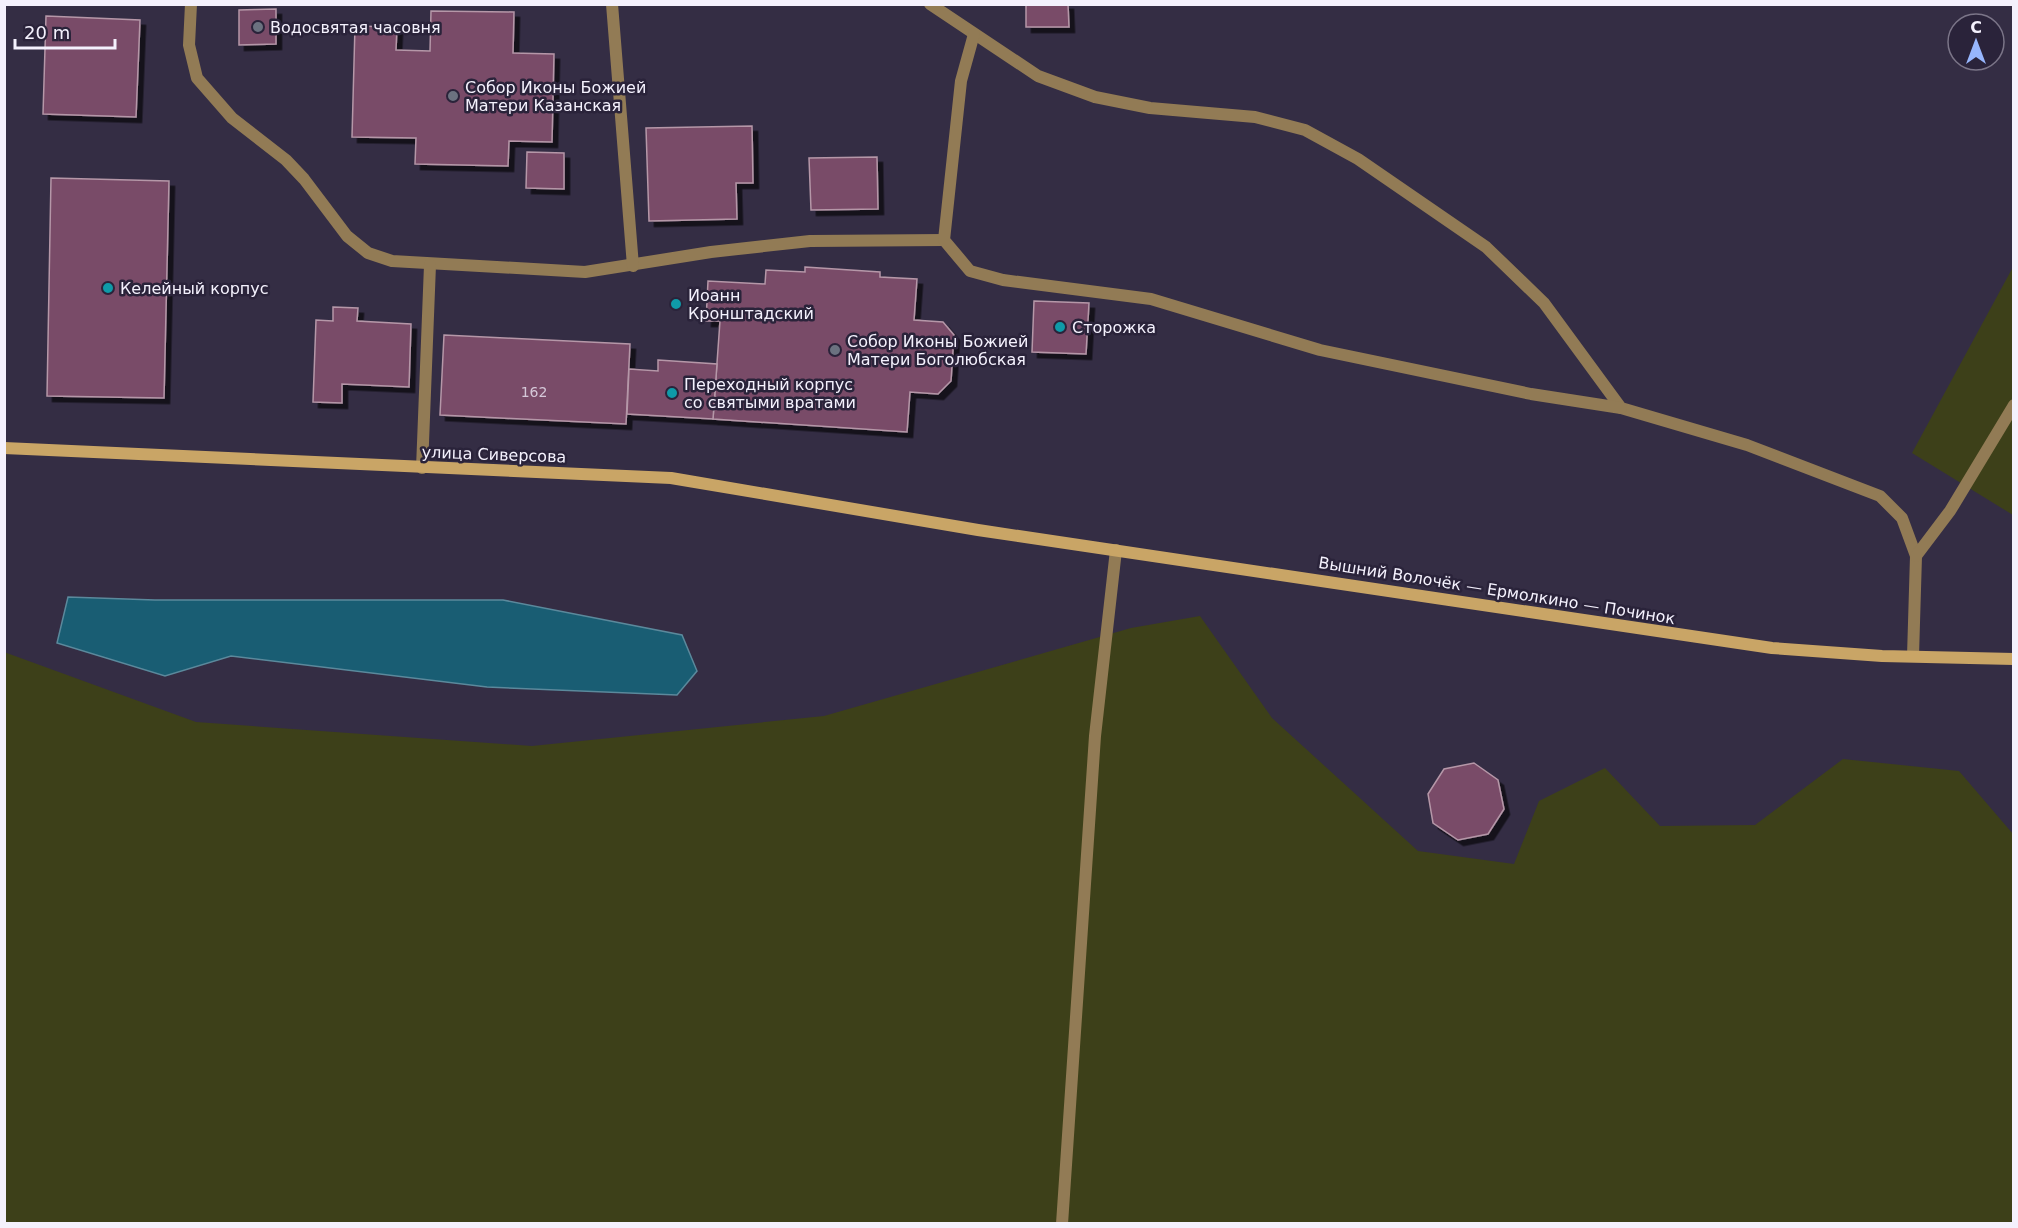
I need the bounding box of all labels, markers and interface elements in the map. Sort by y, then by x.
scale bar [15,12,116,50]
north arrow [1946,12,2006,72]
place label: Водосвятая часовня [270,18,441,37]
text: С [1970,18,1982,37]
marker: Водосвятая часовня [251,20,265,34]
text: 20 m [24,22,70,43]
place label: Собор Иконы Божией Матери Казанская [465,78,646,115]
marker: Собор Иконы Божией Матери Казанская [446,89,460,103]
place label: Келейный корпус [120,279,269,298]
marker: Келейный корпус [101,281,115,295]
place label: Иоанн Кронштадский [688,286,814,323]
marker: Иоанн Кронштадский [669,297,683,311]
place label: Сторожка [1072,318,1156,337]
marker: Сторожка [1053,320,1067,334]
place label: Собор Иконы Божией Матери Боголюбская [847,332,1028,369]
marker: Собор Иконы Божией Матери Боголюбская [828,343,842,357]
place label: Переходный корпус со святыми вратами [684,375,856,412]
house number: 162 [521,384,547,400]
marker: Переходный корпус со святыми вратами [665,386,679,400]
street label: улица Сиверсова [421,442,567,467]
street label: Вышний Волочёк — Ермолкино — Починок [1317,553,1677,628]

